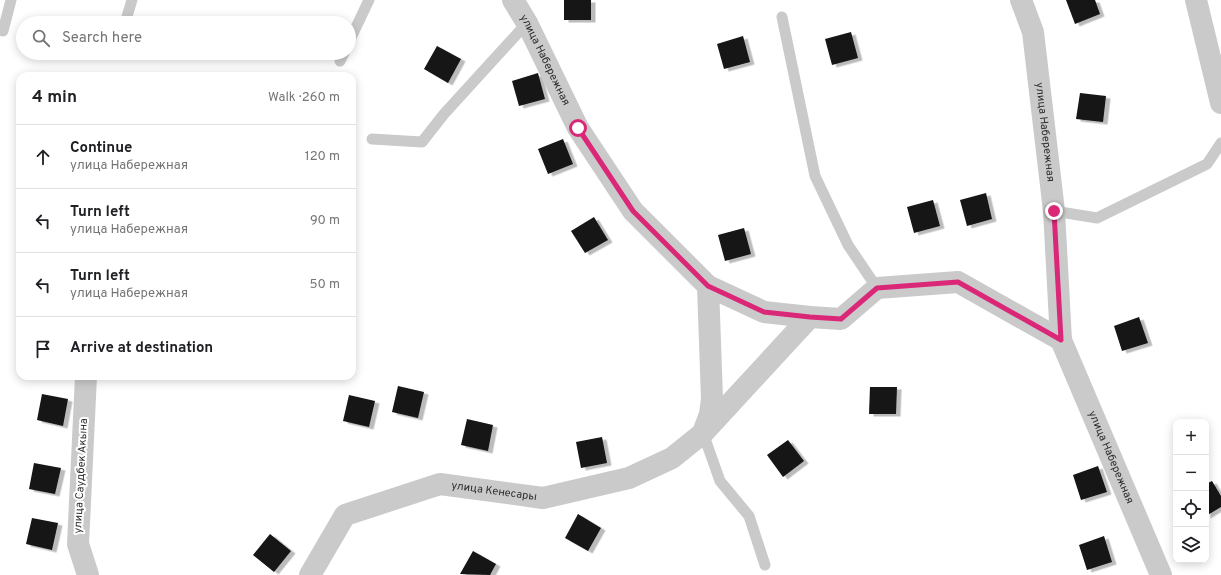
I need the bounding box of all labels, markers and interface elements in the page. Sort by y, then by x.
street label: улица Набережная [516,12,573,108]
search box [16,16,356,60]
icon: search [30,27,52,49]
text: Search here [62,29,142,48]
street label: улица Набережная [1032,82,1058,183]
text: 4 min [32,87,77,109]
text: Walk · 260 m [268,90,340,106]
route start [569,119,587,137]
text: Continue [70,139,132,158]
icon: ahead [32,146,54,168]
text: 120 m [305,149,340,165]
text: улица Набережная [70,158,188,174]
route end [1045,202,1063,220]
text: Turn left [70,203,130,222]
icon: left [32,210,54,232]
text: 90 m [310,213,340,229]
text: улица Набережная [70,222,188,238]
text: Turn left [70,267,130,286]
icon: left [32,274,54,296]
text: 50 m [310,277,340,293]
text: улица Набережная [70,286,188,302]
icon: arrive [32,338,54,360]
text: Arrive at destination [70,339,213,358]
street label: улица Набережная [1085,409,1137,506]
street label: улица Саудбек Акына [71,418,91,534]
map controls [1173,419,1209,563]
button: + [1173,419,1209,455]
button: − [1173,455,1209,491]
street label: улица Кенесары [450,479,538,504]
button: locate [1173,491,1209,527]
button: layers [1173,527,1209,563]

